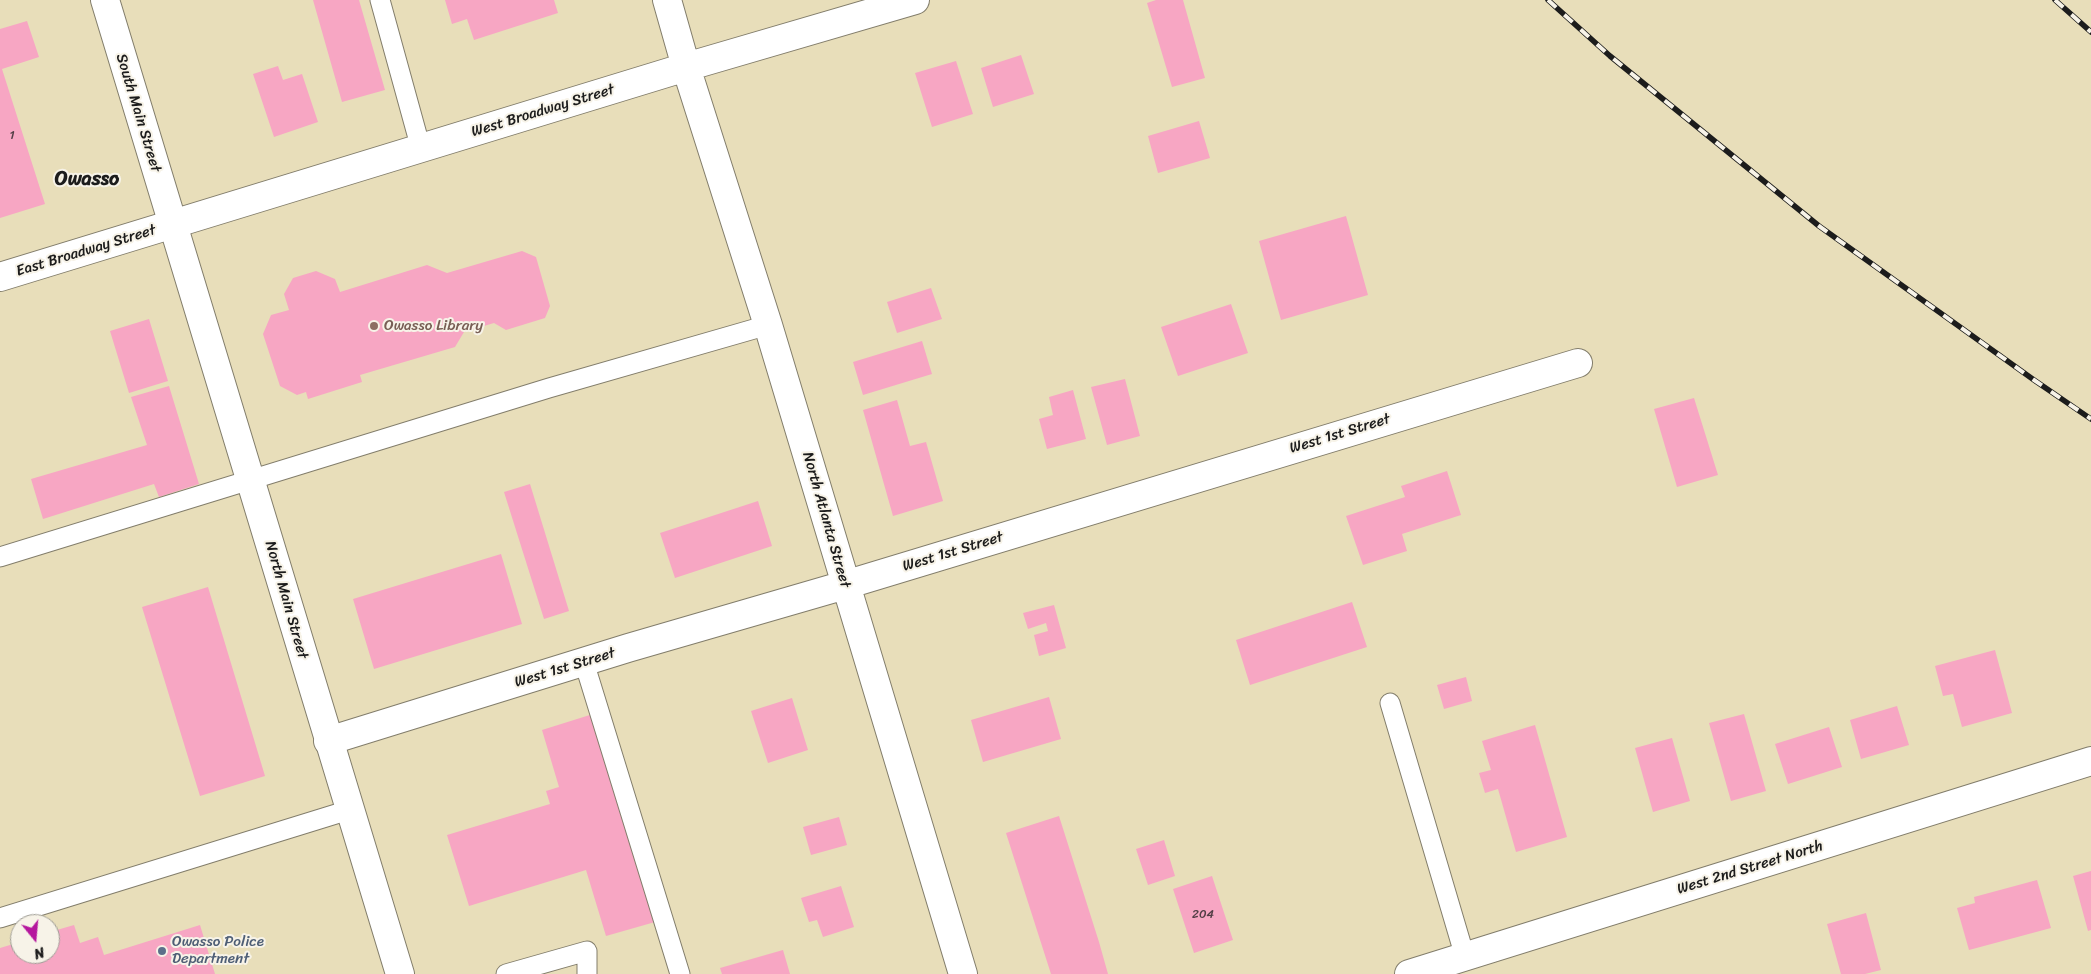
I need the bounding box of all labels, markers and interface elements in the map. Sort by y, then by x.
street label: South Main Street [111,52,165,174]
street label: West Broadway Street [469,81,617,141]
house number: 1 [9,129,15,143]
district label: Owasso [55,168,119,192]
street label: East Broadway Street [14,221,158,281]
place label: Owasso Library [384,317,483,335]
marker: Owasso Library [368,320,380,332]
street label: West 1st Street [1288,410,1392,458]
street label: North Atlanta Street [798,450,854,590]
street label: West 1st Street [901,528,1005,576]
street label: North Main Street [261,539,311,661]
street label: West 1st Street [513,644,617,692]
street label: West 2nd Street North [1675,837,1825,899]
house number: 204 [1192,908,1214,922]
north arrow [10,914,60,964]
place label: Owasso Police Department [172,933,264,968]
text: N [31,939,48,966]
marker: Owasso Police Department [156,945,168,957]

